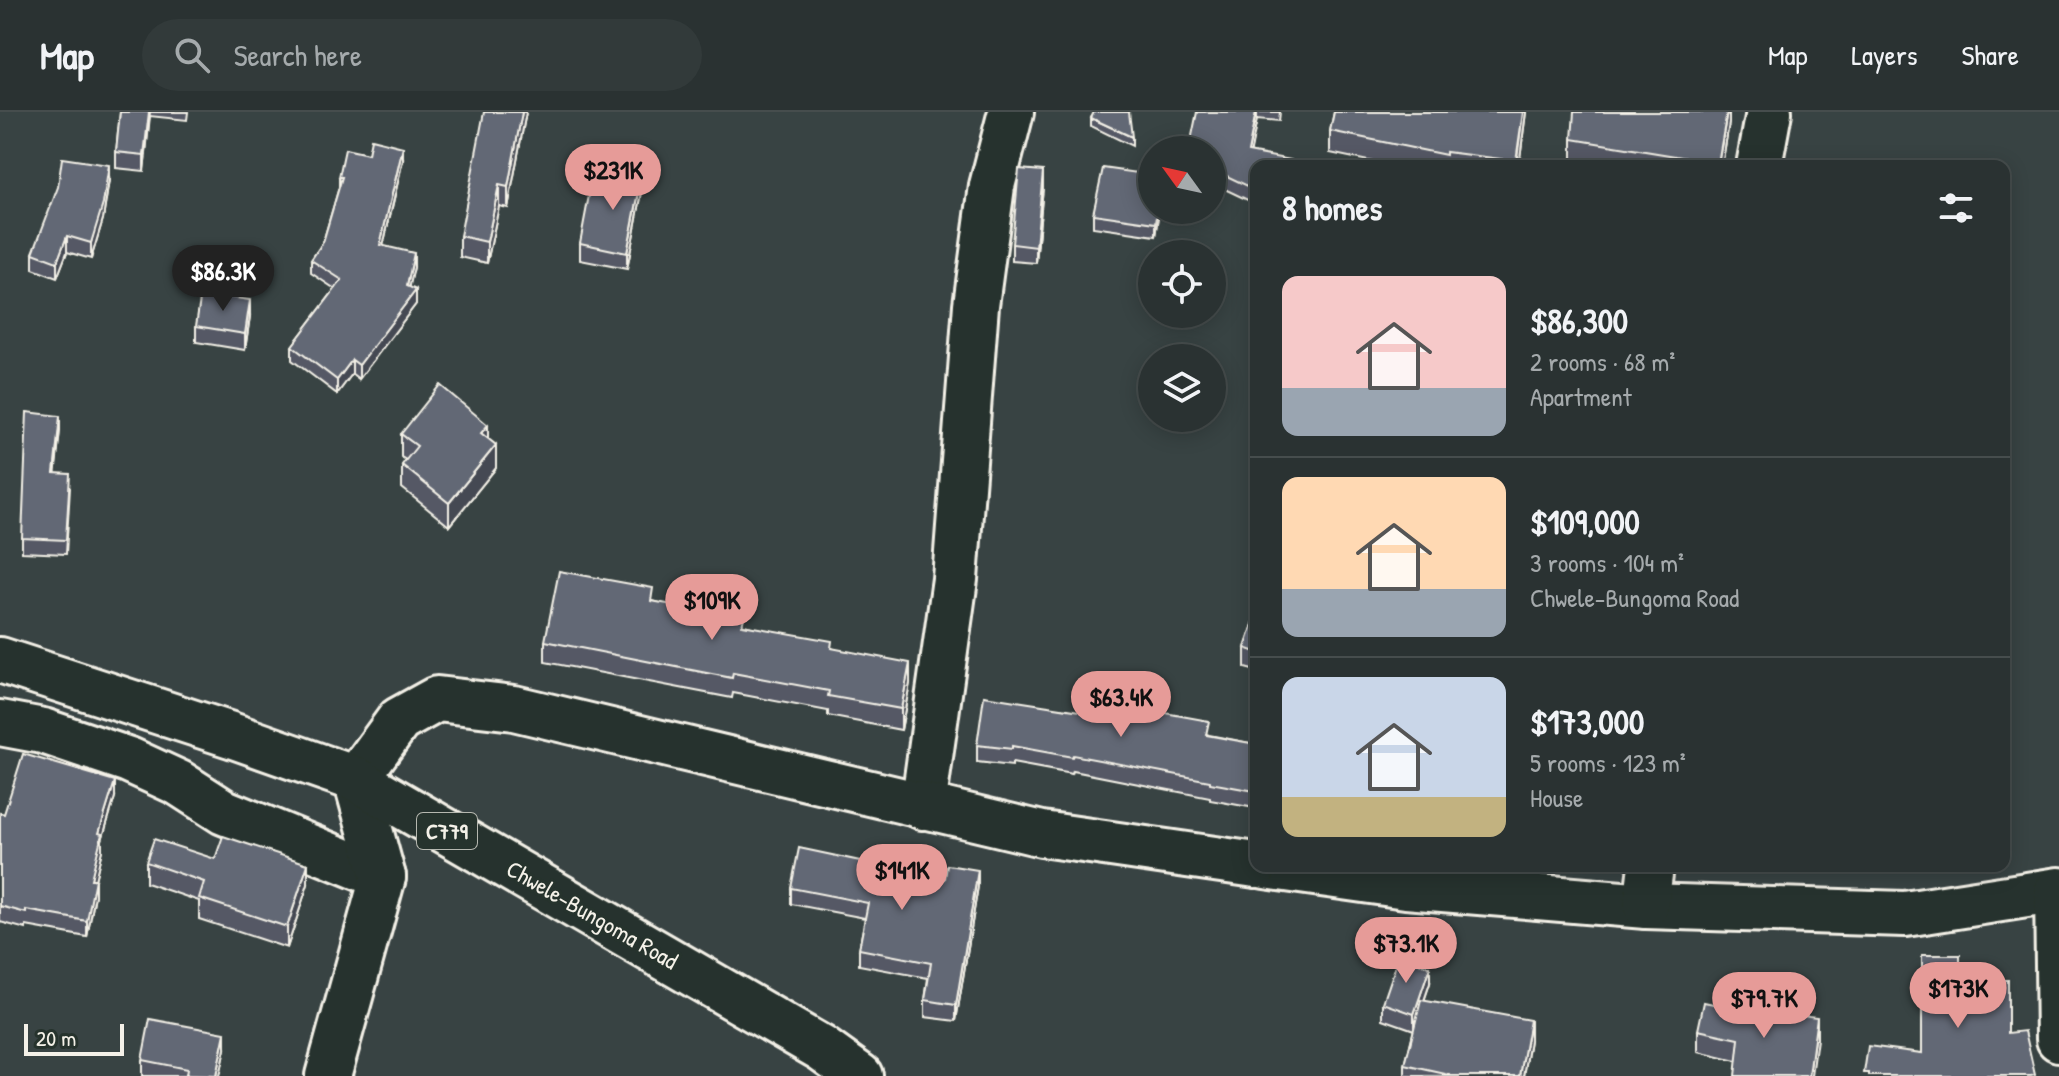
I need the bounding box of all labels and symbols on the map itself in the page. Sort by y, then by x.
north arrow [1138,136,1226,224]
pin: $231K [557,144,669,212]
pin: $86.3K [158,245,288,313]
pin: $109K [656,574,768,642]
pin: $63.4K [1056,671,1186,739]
road number: C779 [417,813,477,849]
pin: $141K [846,844,958,912]
street label: Chwele-Bungoma Road [501,852,684,976]
pin: $73.1K [1341,917,1471,985]
pin: $173K [1902,962,2014,1030]
pin: $79.7K [1699,972,1829,1040]
scale bar [24,1020,124,1056]

